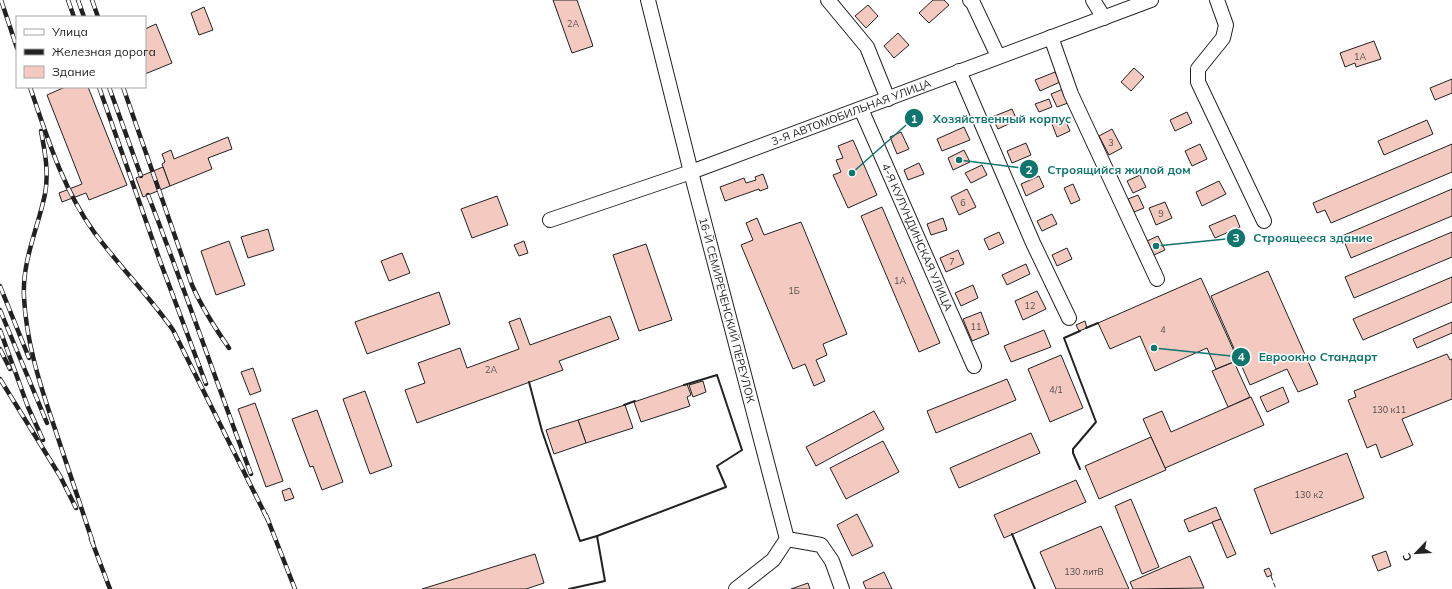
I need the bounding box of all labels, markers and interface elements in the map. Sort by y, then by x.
legend [16,16,146,88]
house number: 2А [567,18,579,29]
text: Улица [51,24,88,39]
text: Железная дорога [52,44,156,59]
house number: 1А [1354,51,1366,62]
text: Здание [52,64,96,79]
street label: 3-Я АВТОМОБИЛЬНАЯ УЛИЦА [770,76,933,148]
callout: Хозяйственный корпус [904,106,1079,130]
text: 1 [910,111,918,126]
text: Хозяйственный корпус [932,111,1071,126]
house number: 3 [1108,137,1114,148]
callout: Строящийся жилой дом [1019,157,1199,181]
street label: 4-Я КУЛУНДИНСКАЯ УЛИЦА [879,161,956,313]
text: 2 [1025,162,1033,177]
text: Строящийся жилой дом [1047,162,1191,177]
house number: 6 [960,197,966,208]
house number: 9 [1158,208,1164,219]
street label: 16-Й СЕМИРЕЧЕНСКИЙ ПЕРЕУЛОК [696,216,758,405]
callout: Строящееся здание [1226,226,1381,250]
text: 3 [1232,230,1240,245]
text: Строящееся здание [1253,230,1373,245]
house number: 7 [949,256,955,267]
house number: 1А [894,275,906,286]
house number: 1Б [788,285,800,296]
house number: 12 [1025,300,1035,311]
house number: 11 [971,321,981,332]
house number: 4 [1160,324,1166,335]
callout: Евроокно Стандарт [1231,345,1386,369]
text: 4 [1237,349,1245,364]
text: Евроокно Стандарт [1259,349,1378,364]
house number: 2А [485,364,497,375]
house number: 4/1 [1049,384,1063,395]
house number: 130 к11 [1372,404,1406,415]
house number: 130 к2 [1295,489,1323,500]
north arrow [1396,533,1436,573]
text: С [1399,550,1415,564]
house number: 130 литВ [1064,566,1104,577]

